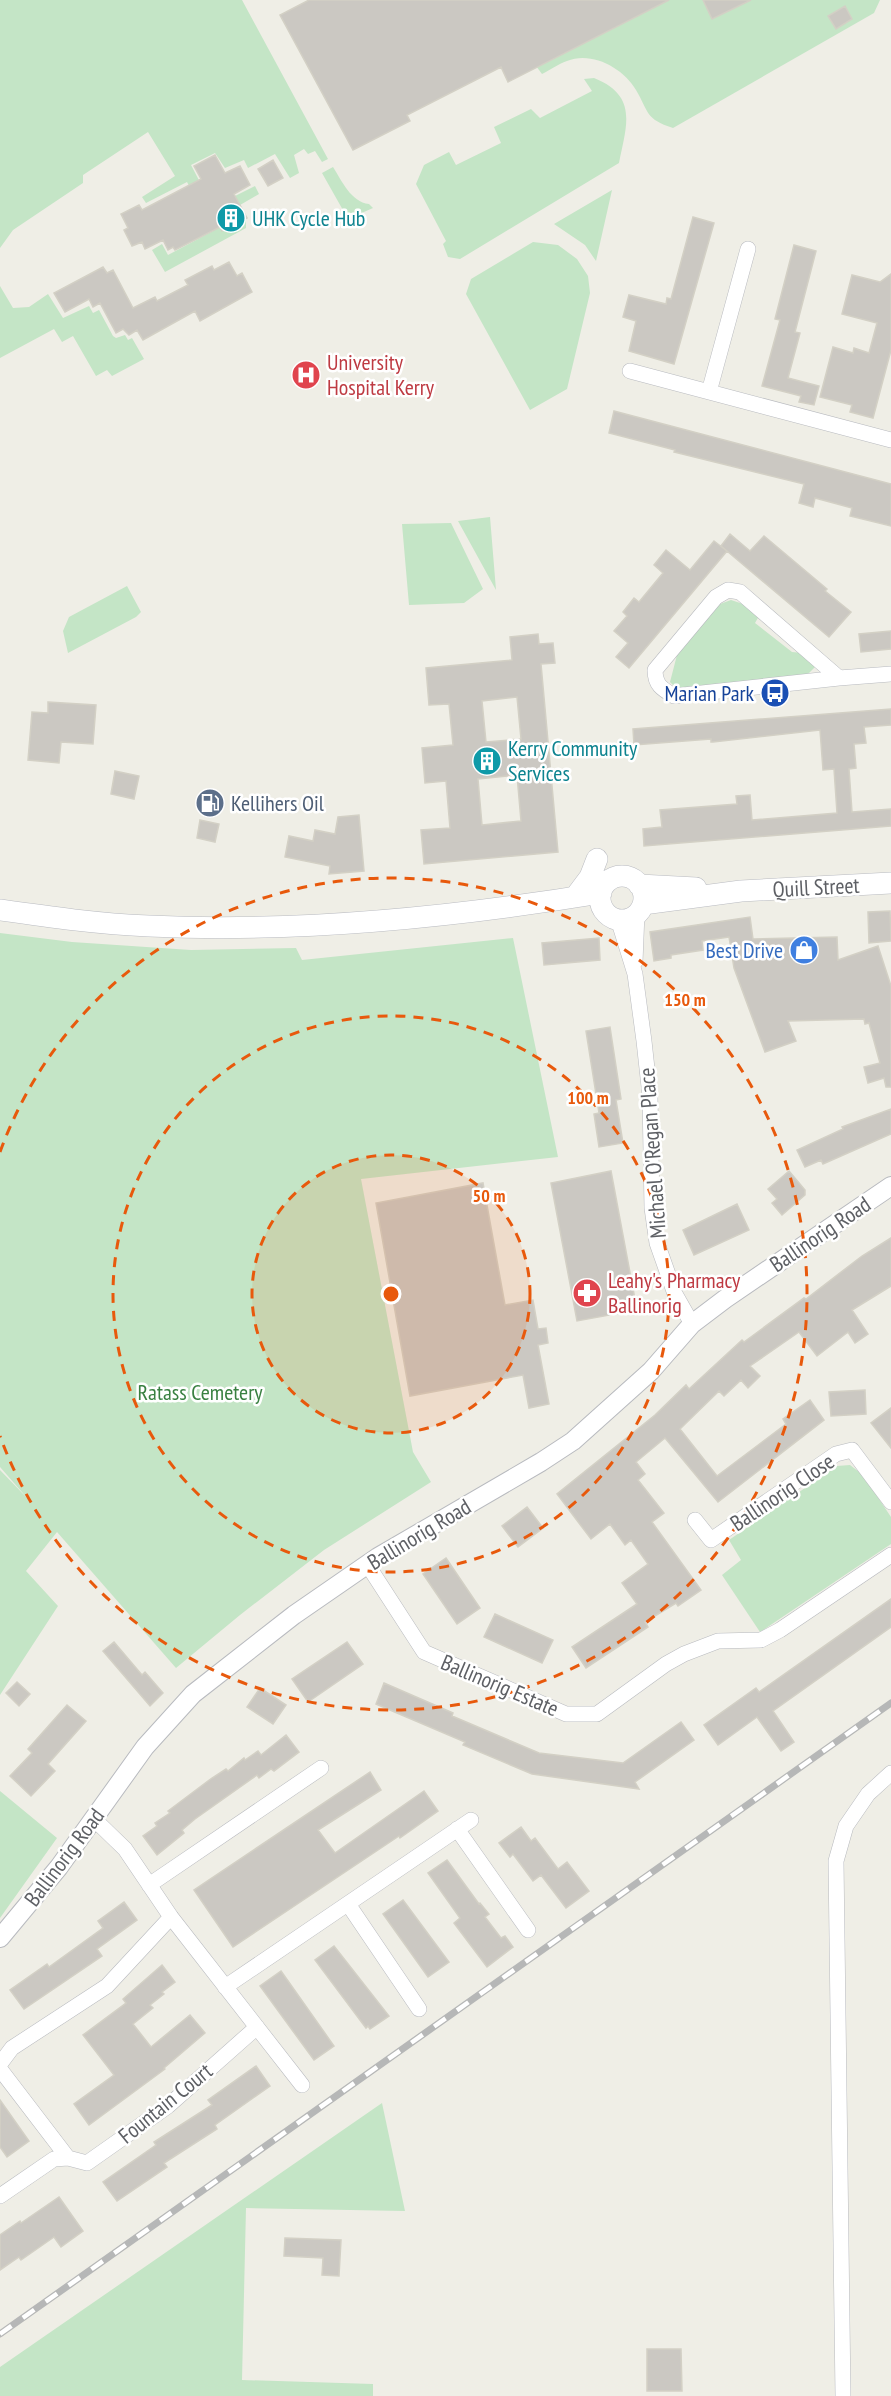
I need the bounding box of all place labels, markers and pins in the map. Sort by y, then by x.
building icon: UHK Cycle Hub [215,202,247,234]
place label: UHK Cycle Hub [252,204,365,232]
place label: University Hospital Kerry [327,348,435,401]
hospital icon: University Hospital Kerry [290,359,322,391]
bus stop icon: Marian Park [759,677,791,709]
place label: Marian Park [665,679,754,707]
place label: Kerry Community Services [508,734,638,787]
building icon: Kerry Community Services [471,745,503,777]
fuel station icon: Kellihers Oil [194,787,226,819]
place label: Kellihers Oil [231,789,325,817]
shop icon: Best Drive [788,934,820,966]
place label: Best Drive [705,936,783,964]
place label: Leahy's Pharmacy Ballinorig [608,1266,741,1319]
pharmacy icon: Leahy's Pharmacy Ballinorig [571,1277,603,1309]
centre of rings [381,1284,401,1304]

